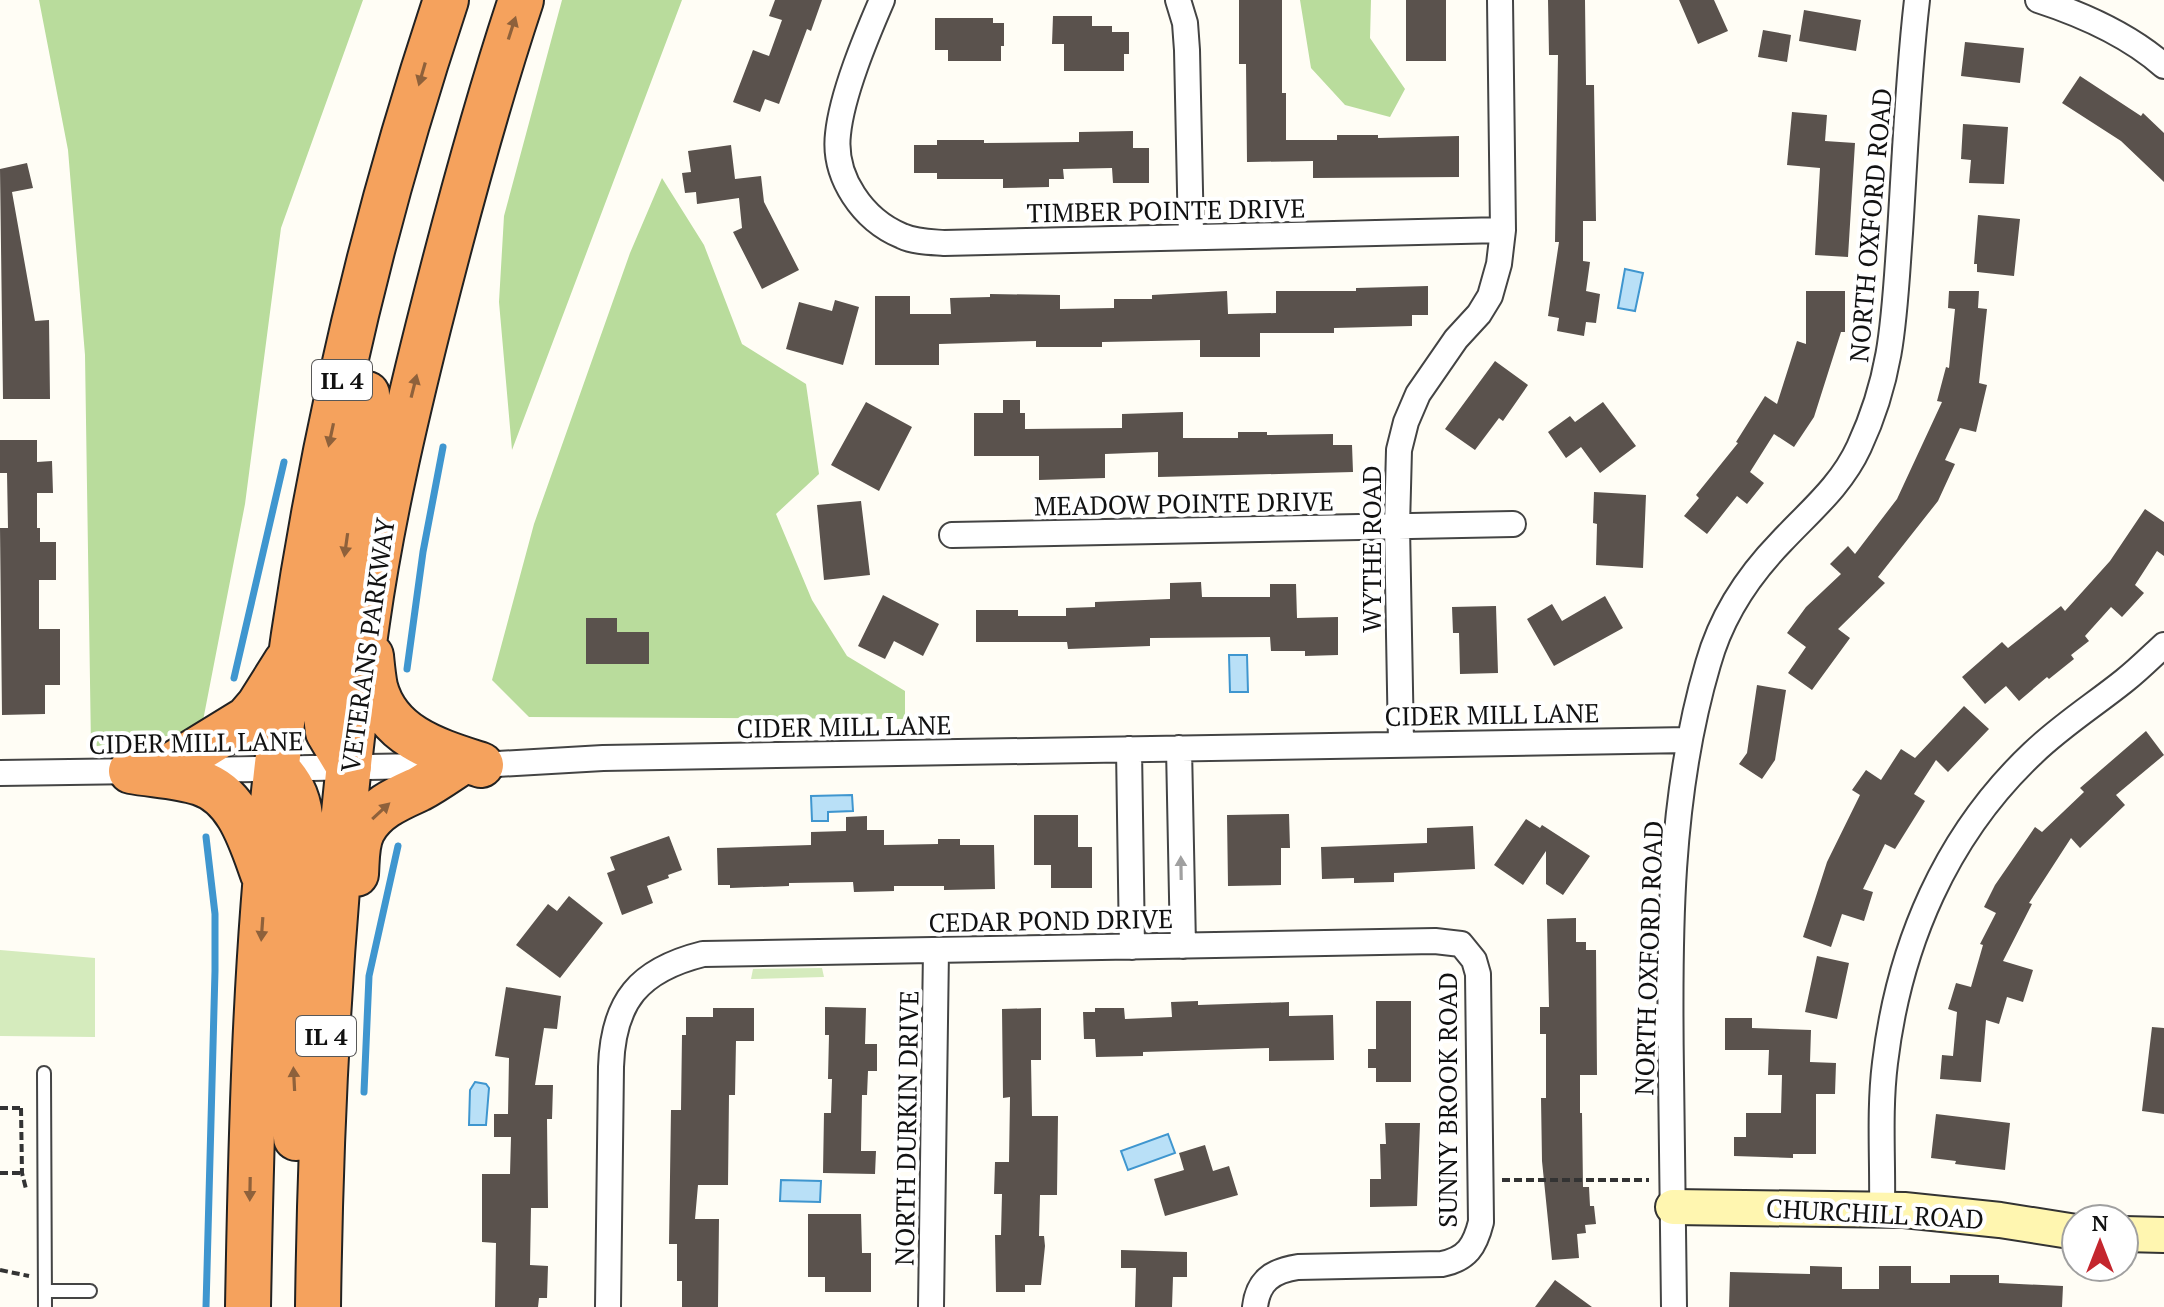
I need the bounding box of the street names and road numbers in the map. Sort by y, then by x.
street label: NORTH OXFORD ROAD [1841,86,1899,364]
street label: TIMBER POINTE DRIVE [1026,191,1306,229]
road number: IL 4 [312,360,372,400]
street label: WYTHE ROAD [1354,465,1388,633]
street label: MEADOW POINTE DRIVE [1034,483,1334,523]
street label: VETERANS PARKWAY [332,515,402,774]
street label: CIDER MILL LANE [1384,695,1600,733]
street label: CIDER MILL LANE [736,707,952,745]
street label: CIDER MILL LANE [88,723,304,761]
street label: NORTH OXFORD ROAD [1626,820,1670,1096]
street label: CEDAR POND DRIVE [928,901,1174,939]
street label: SUNNY BROOK ROAD [1430,972,1464,1228]
street label: NORTH DURKIN DRIVE [887,990,925,1266]
road number: IL 4 [296,1016,356,1056]
street label: CHURCHILL ROAD [1765,1190,1985,1236]

